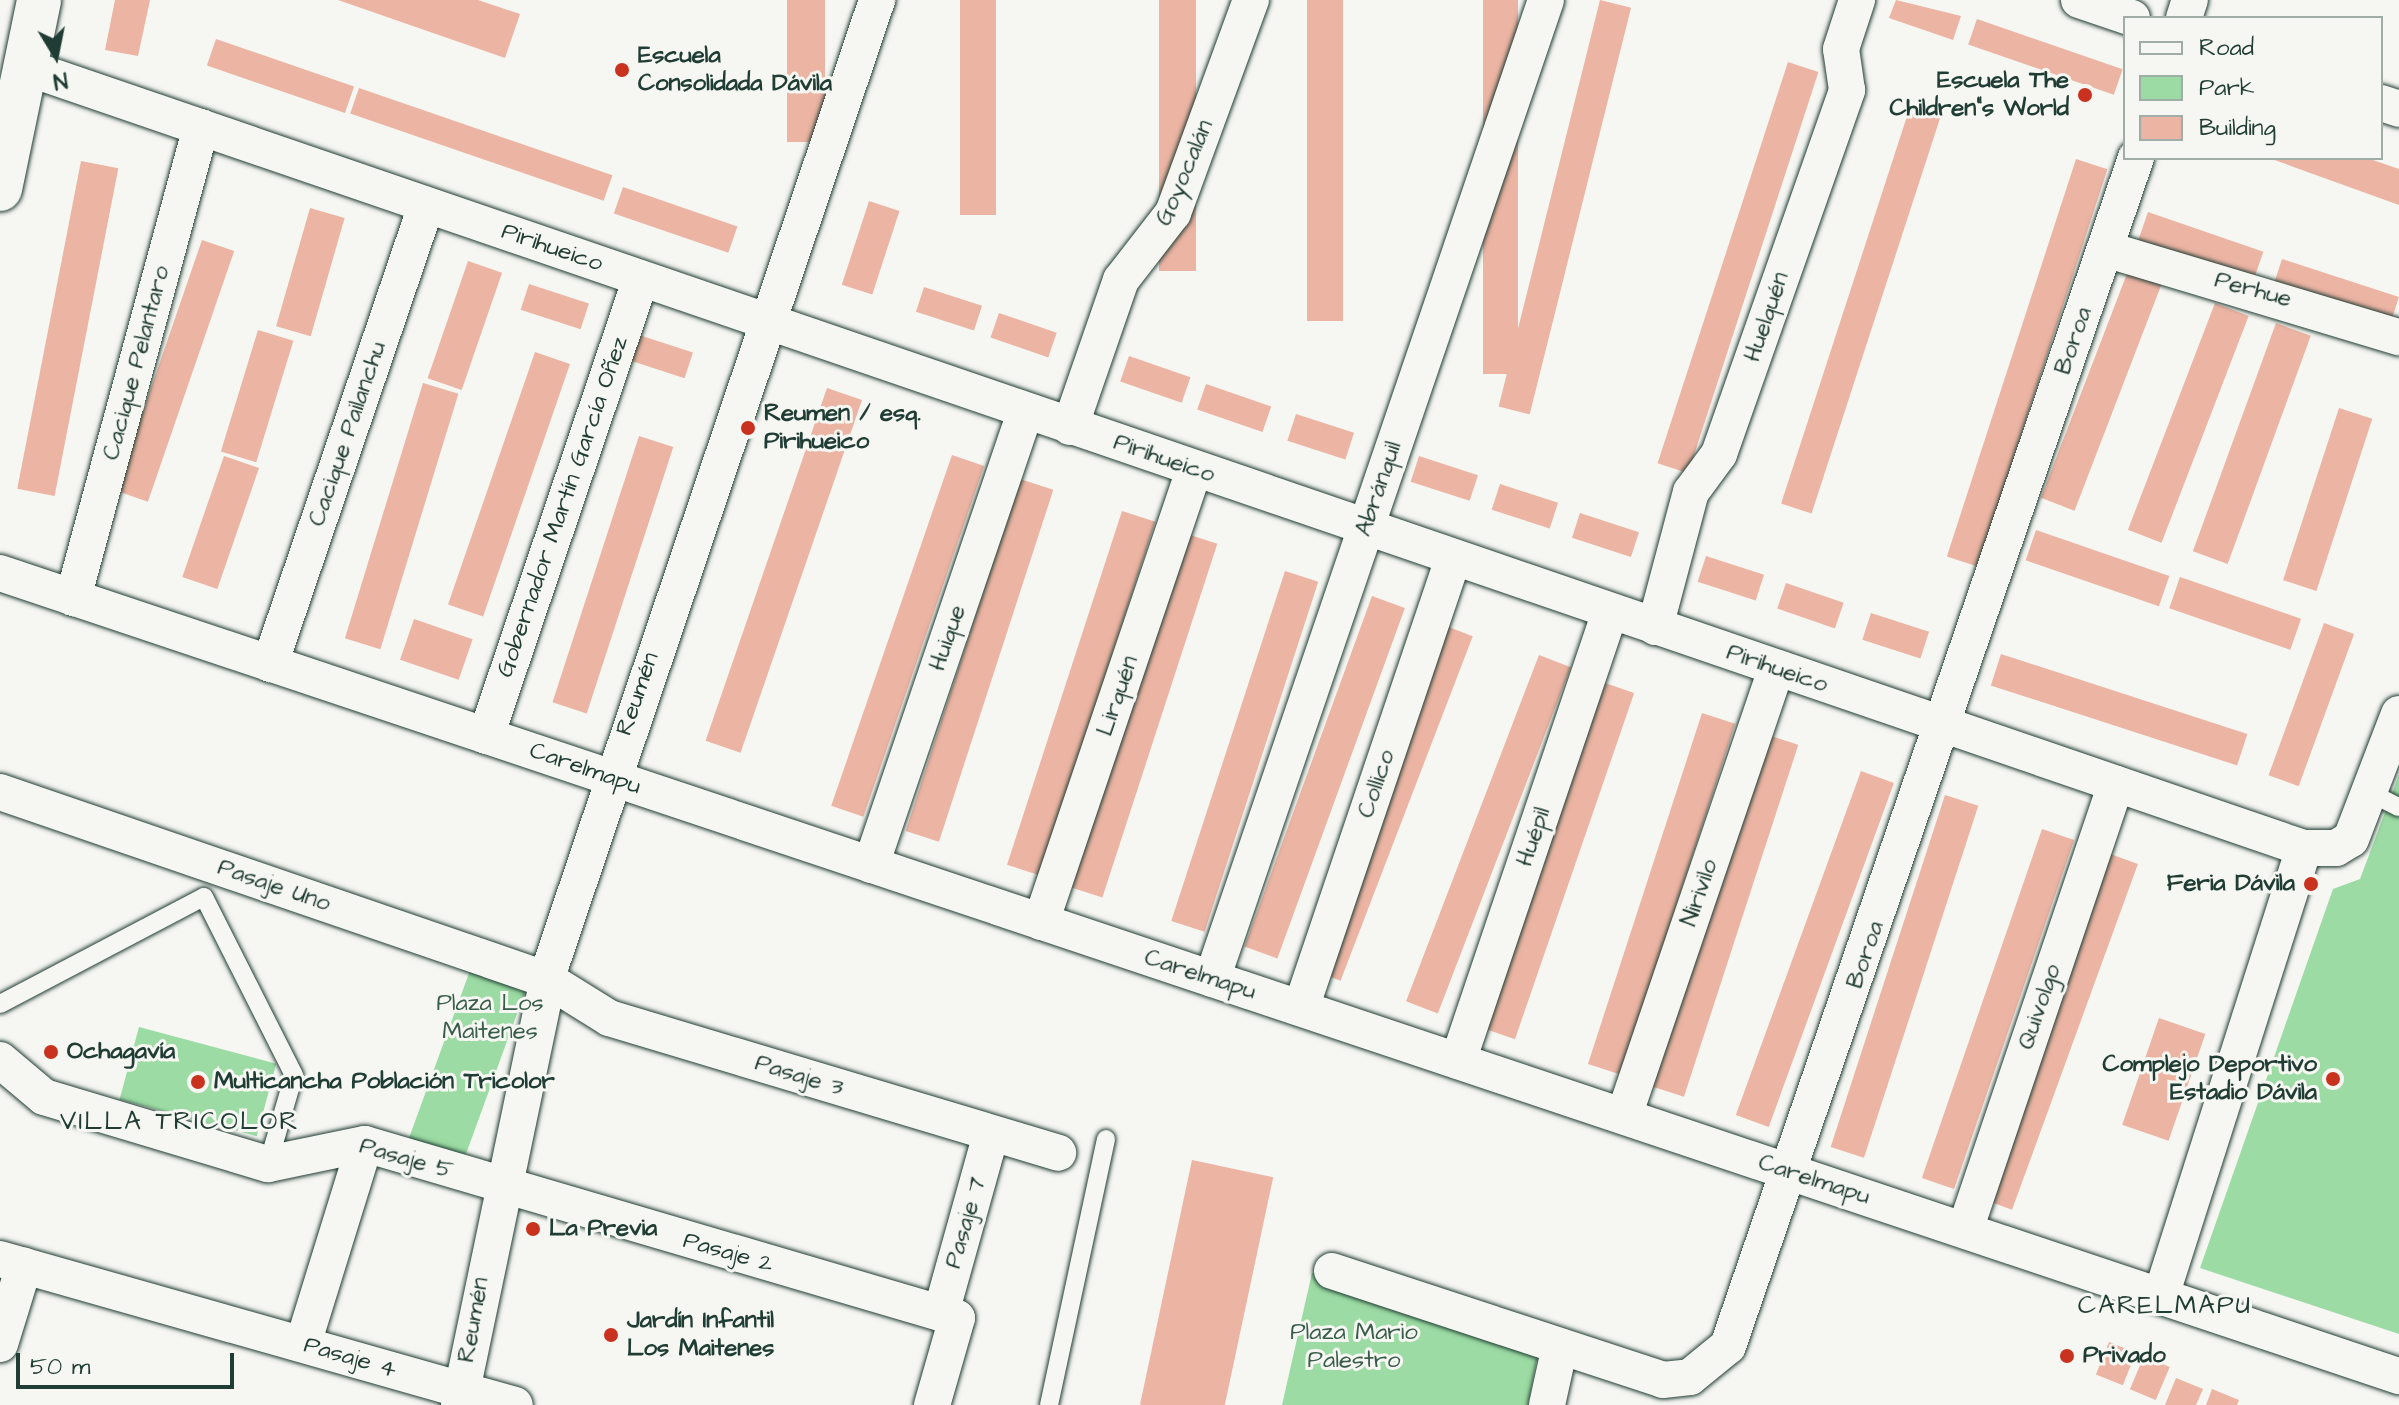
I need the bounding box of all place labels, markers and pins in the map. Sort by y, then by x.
place label: Escuela Consolidada Dávila [638,42,832,98]
marker: Escuela Consolidada Dávila [613,61,631,79]
place label: Escuela The Children"s World [1889,67,2069,123]
marker: Escuela The Children"s World [2076,86,2094,104]
place label: Reumen / esq. Pirihueico [764,400,921,456]
marker: Reumen / esq. Pirihueico [739,419,757,437]
place label: Feria Dávila [2167,870,2295,898]
marker: Feria Dávila [2302,875,2320,893]
place label: Ochagavía [67,1038,175,1066]
marker: Ochagavía [42,1043,60,1061]
place label: Complejo Deportivo Estadio Dávila [2102,1051,2317,1107]
place label: Multicancha Población Tricolor [214,1068,555,1096]
marker: Complejo Deportivo Estadio Dávila [2324,1070,2342,1088]
marker: Multicancha Población Tricolor [189,1073,207,1091]
place label: La Previa [549,1215,657,1243]
marker: La Previa [524,1220,542,1238]
place label: Jardín Infantil Los Maitenes [627,1307,774,1363]
marker: Jardín Infantil Los Maitenes [602,1326,620,1344]
place label: Privado [2083,1342,2166,1370]
marker: Privado [2058,1347,2076,1365]

